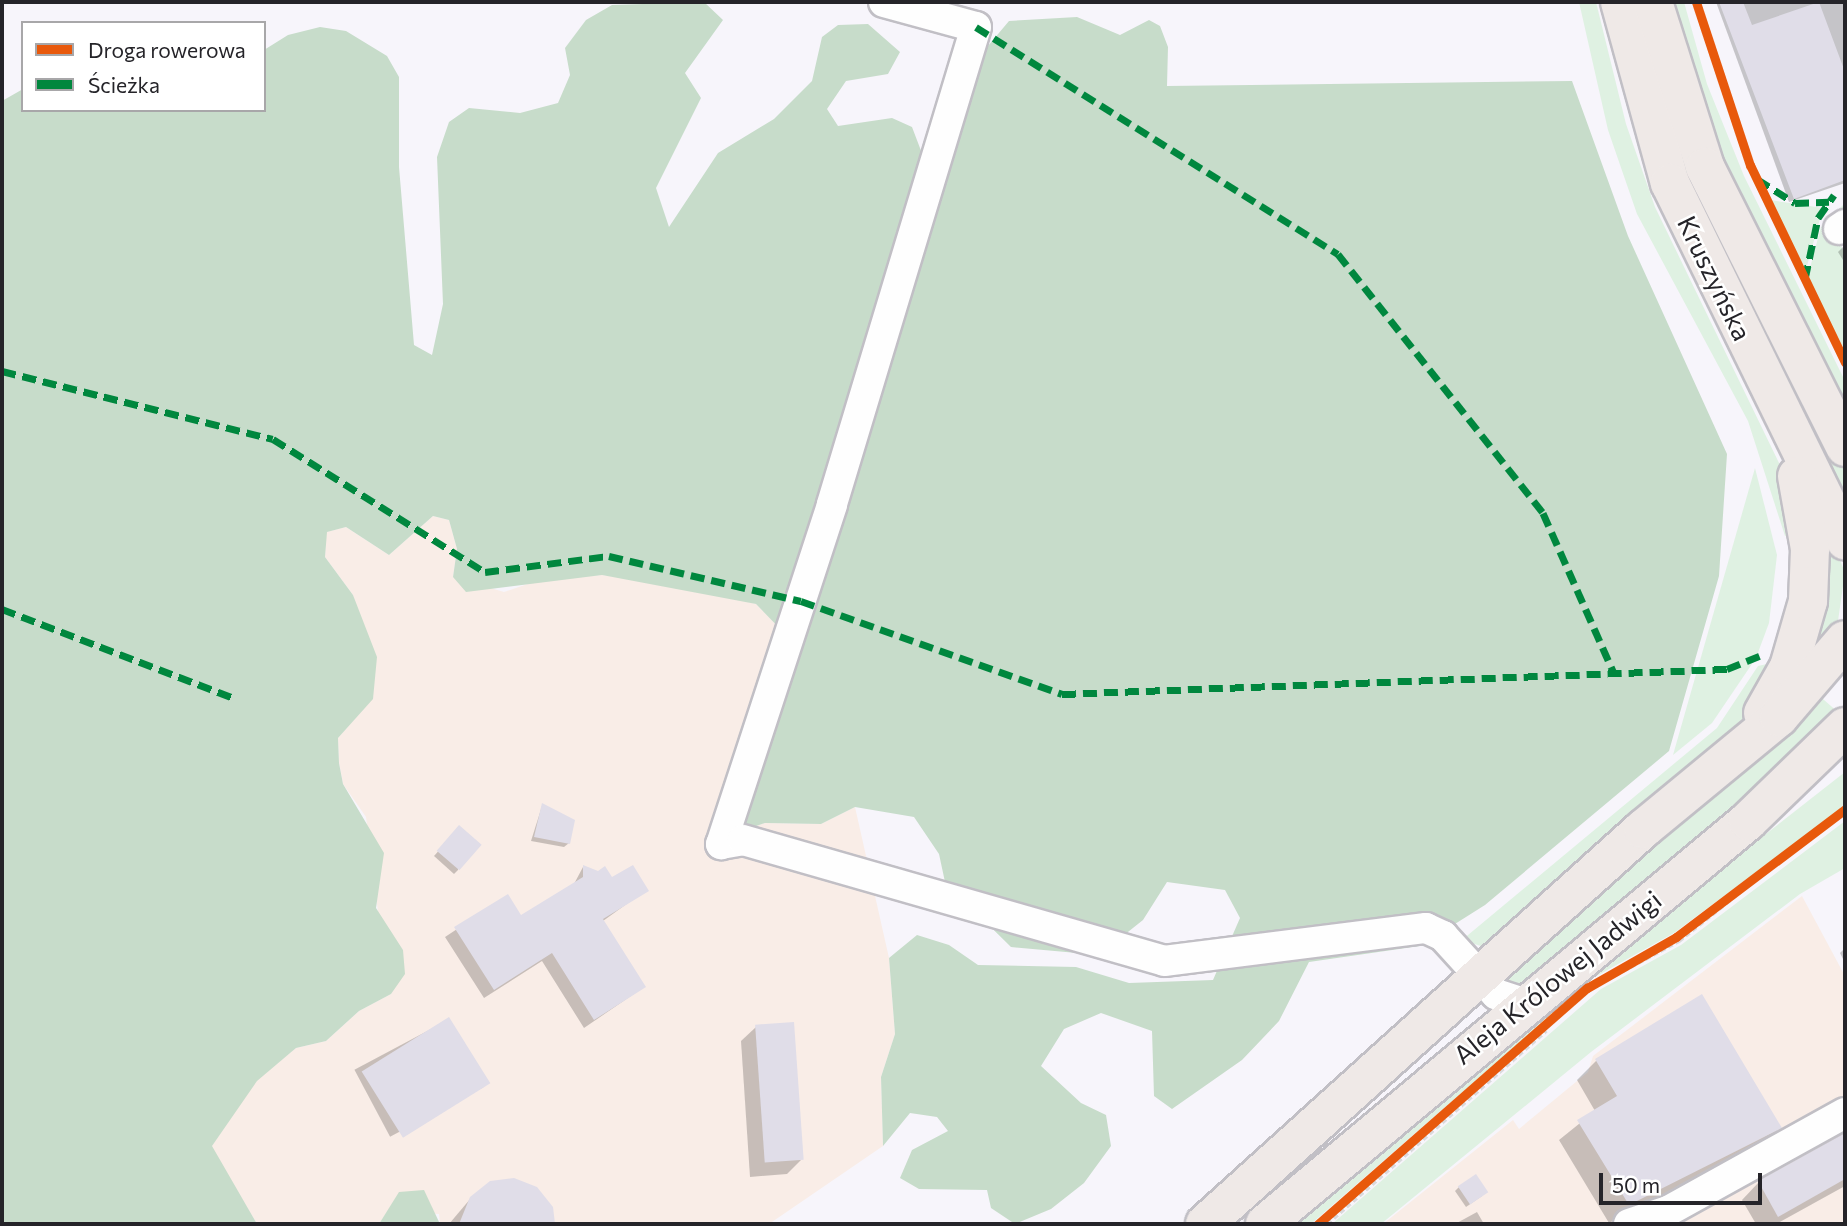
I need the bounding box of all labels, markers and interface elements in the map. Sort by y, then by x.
legend [21,21,266,112]
text: Droga rowerowa [88,37,246,62]
text: Ścieżka [88,72,160,97]
street label: Kruszyńska [1671,211,1759,345]
street label: Aleja Królowej Jadwigi [1447,884,1667,1070]
scale bar [1602,1160,1765,1204]
text: 50 m [1612,1172,1660,1197]

